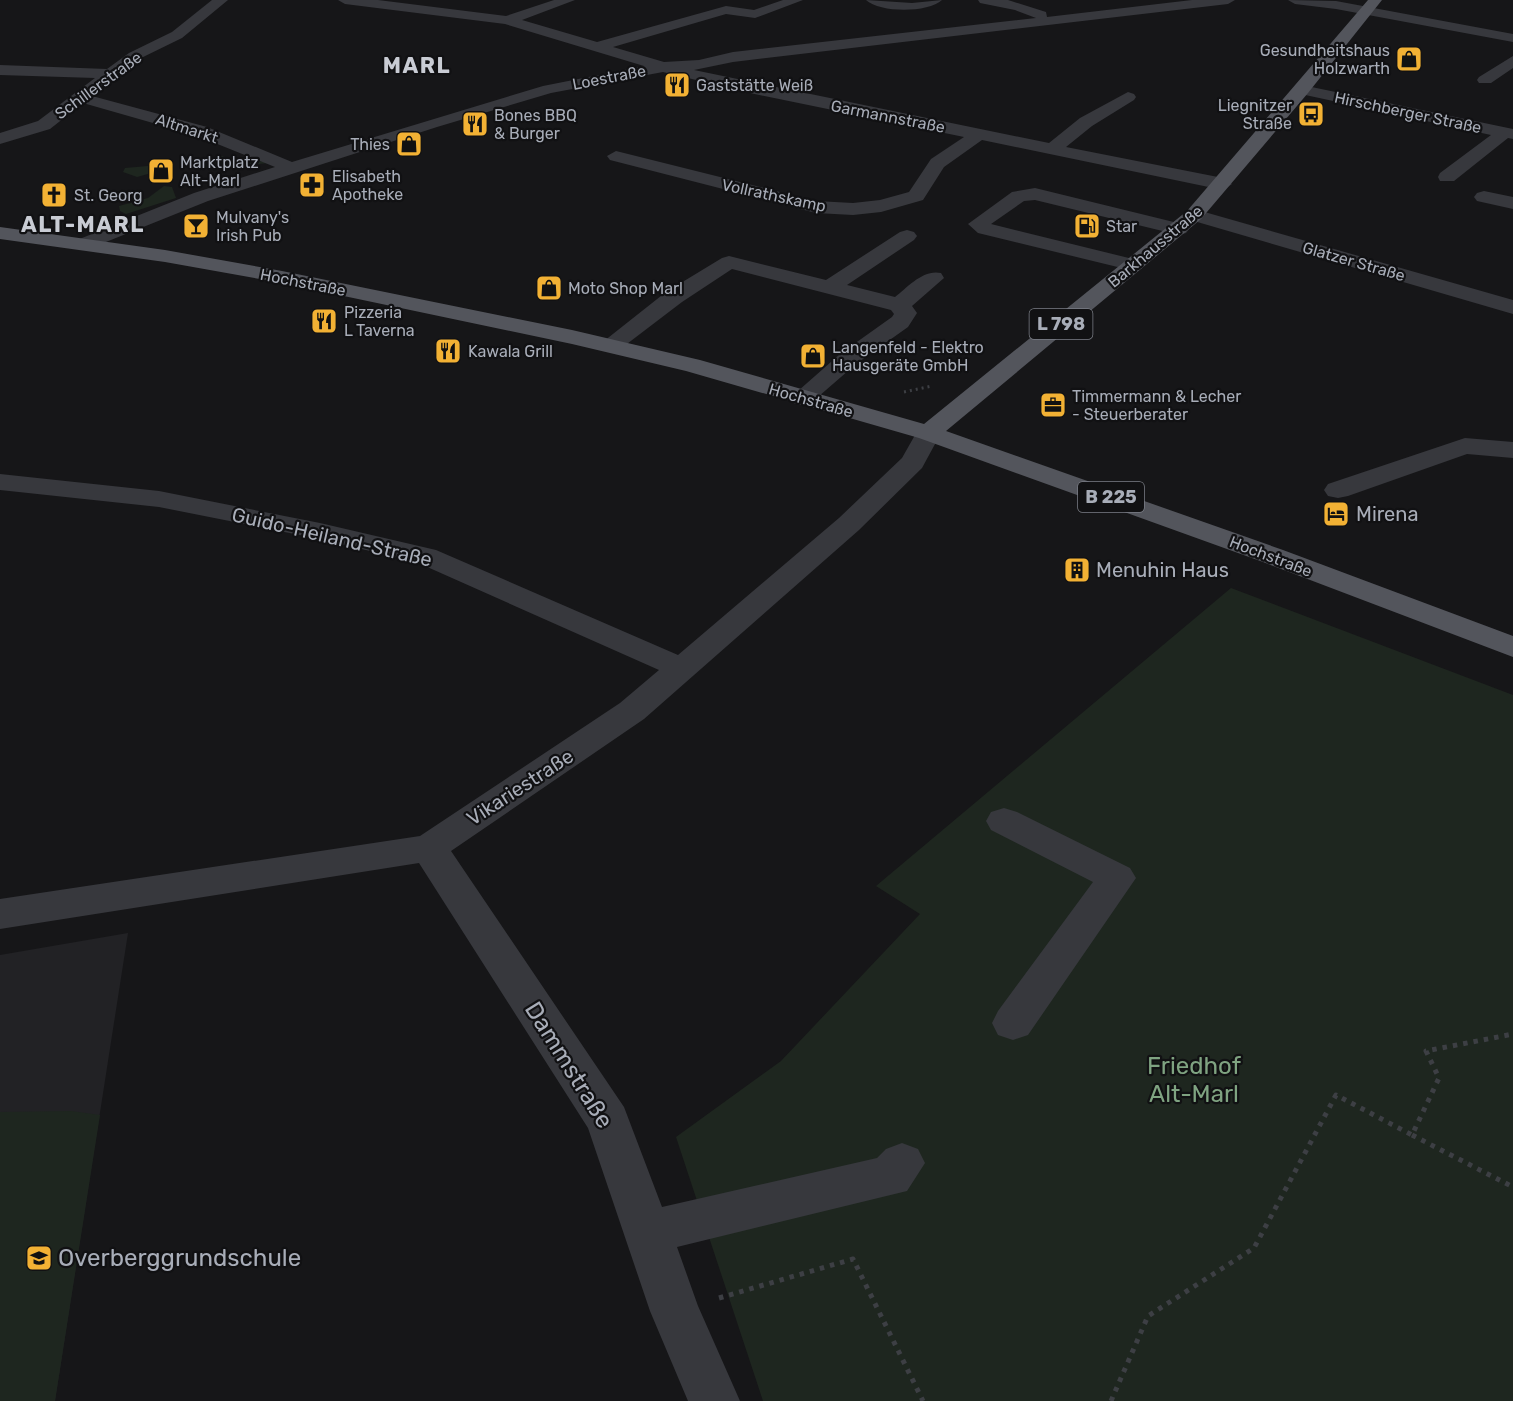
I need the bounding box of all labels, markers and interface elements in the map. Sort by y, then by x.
place label: Gesundheitshaus Holzwarth [1260,41,1390,78]
shop icon: Gesundheitshaus Holzwarth [1394,44,1424,74]
street label: Schillerstraße [51,47,145,123]
district label: MARL [383,52,451,79]
street label: Loestraße [571,61,648,94]
restaurant icon: Gaststätte Weiß [662,70,692,100]
place label: Gaststätte Weiß [696,76,813,95]
street label: Hirschberger Straße [1333,88,1483,137]
street label: Garmannstraße [829,96,947,137]
place label: Liegnitzer Straße [1218,96,1292,133]
bus stop icon: Liegnitzer Straße [1296,99,1326,129]
place label: Bones BBQ & Burger [494,106,577,143]
street label: Altmarkt [153,109,220,147]
restaurant icon: Bones BBQ & Burger [460,109,490,139]
shop icon: Thies [394,129,424,159]
place label: Thies [350,135,390,154]
place label: Marktplatz Alt-Marl [180,153,259,190]
shop icon: Marktplatz Alt-Marl [146,156,176,186]
place label: Elisabeth Apotheke [332,167,403,204]
pharmacy icon: Elisabeth Apotheke [297,170,327,200]
street label: Vollrathskamp [720,175,828,216]
church icon: St. Georg [39,180,69,210]
place label: St. Georg [74,186,143,205]
street label: Barkhausstraße [1104,201,1207,292]
place label: Mulvany's Irish Pub [216,208,289,245]
district label: ALT-MARL [21,211,145,238]
bar icon: Mulvany's Irish Pub [181,211,211,241]
fuel station icon: Star [1072,211,1102,241]
place label: Star [1106,217,1137,236]
street label: Glatzer Straße [1300,238,1407,285]
street label: Hochstraße [259,265,347,300]
shop icon: Moto Shop Marl [534,273,564,303]
place label: Moto Shop Marl [568,279,683,298]
place label: Pizzeria L Taverna [344,303,415,340]
restaurant icon: Pizzeria L Taverna [309,306,339,336]
road number: L 798 [1030,309,1092,339]
restaurant icon: Kawala Grill [433,336,463,366]
place label: Langenfeld - Elektro Hausgeräte GmbH [832,338,984,375]
shop icon: Langenfeld - Elektro Hausgeräte GmbH [798,341,828,371]
place label: Kawala Grill [468,342,553,361]
street label: Hochstraße [767,379,855,422]
place label: Timmermann & Lecher - Steuerberater [1072,387,1241,424]
office icon: Timmermann & Lecher - Steuerberater [1038,390,1068,420]
road number: B 225 [1078,482,1144,512]
hotel icon: Mirena [1321,499,1351,529]
street label: Guido-Heiland-Straße [230,502,434,572]
place label: Mirena [1356,502,1419,526]
street label: Hochstraße [1227,532,1315,581]
building icon: Menuhin Haus [1062,555,1092,585]
place label: Menuhin Haus [1096,558,1229,582]
street label: Vikariestraße [462,744,578,830]
street label: Dammstraße [519,997,619,1133]
park label: Friedhof Alt-Marl [1147,1052,1242,1108]
school or university icon: Overberggrundschule [24,1243,54,1273]
place label: Overberggrundschule [58,1244,301,1272]

